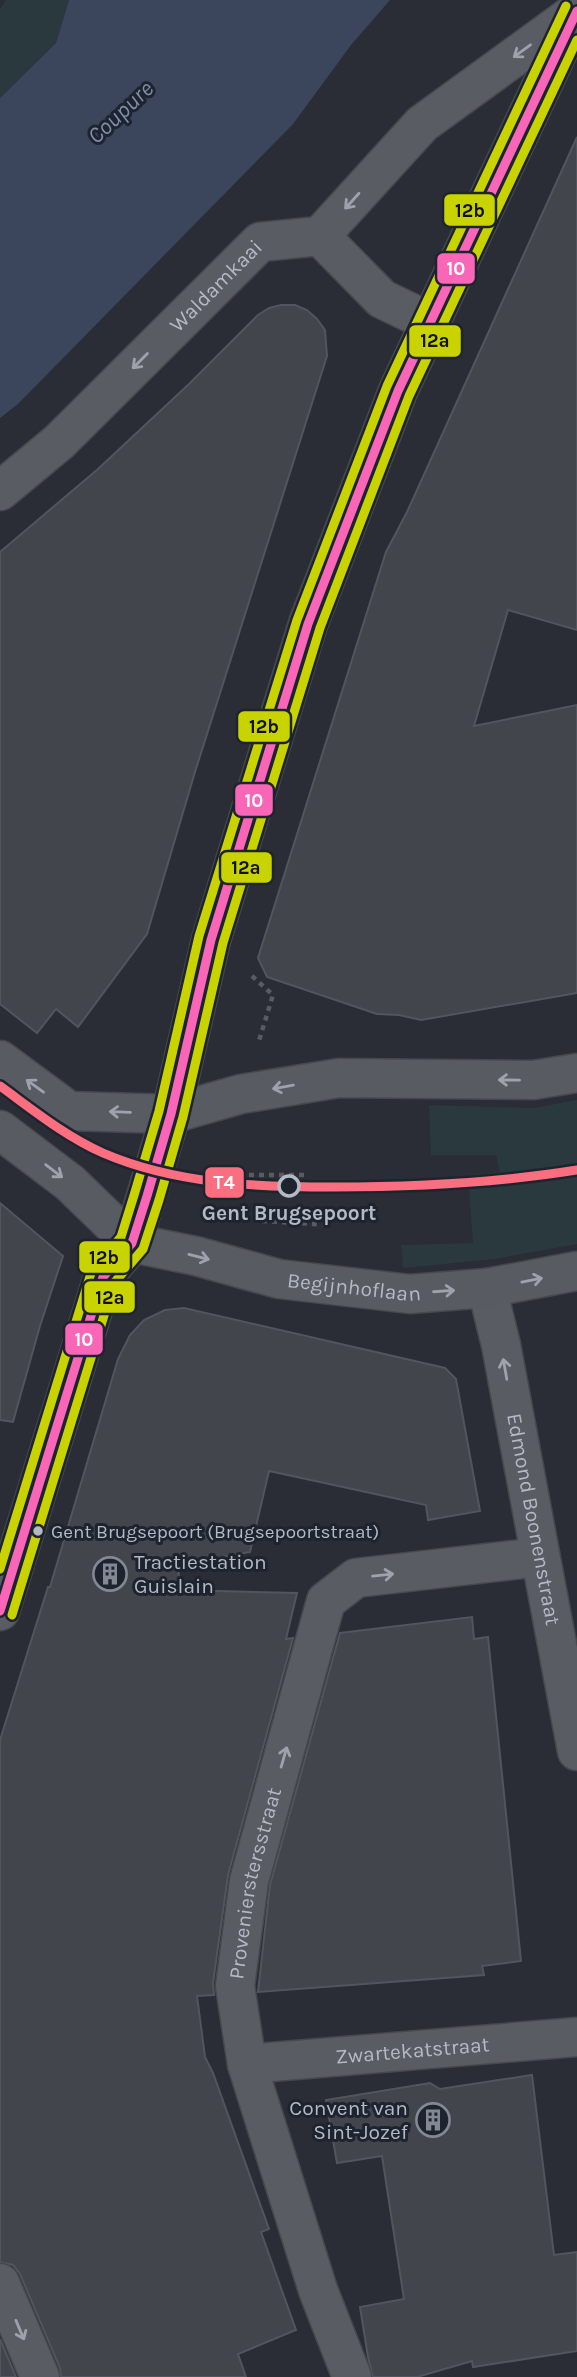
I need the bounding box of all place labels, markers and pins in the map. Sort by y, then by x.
marker: Gent Brugsepoort [278,1175,300,1197]
place label: Gent Brugsepoort [202,1201,376,1225]
place label: Gent Brugsepoort (Brugsepoortstraat) [51,1521,379,1543]
marker: Gent Brugsepoort (Brugsepoortstraat) [31,1524,45,1538]
place label: Tractiestation Guislain [134,1550,267,1598]
building icon: Tractiestation Guislain [91,1555,129,1593]
place label: Convent van Sint-Jozef [289,2096,409,2144]
building icon: Convent van Sint-Jozef [414,2101,452,2139]

